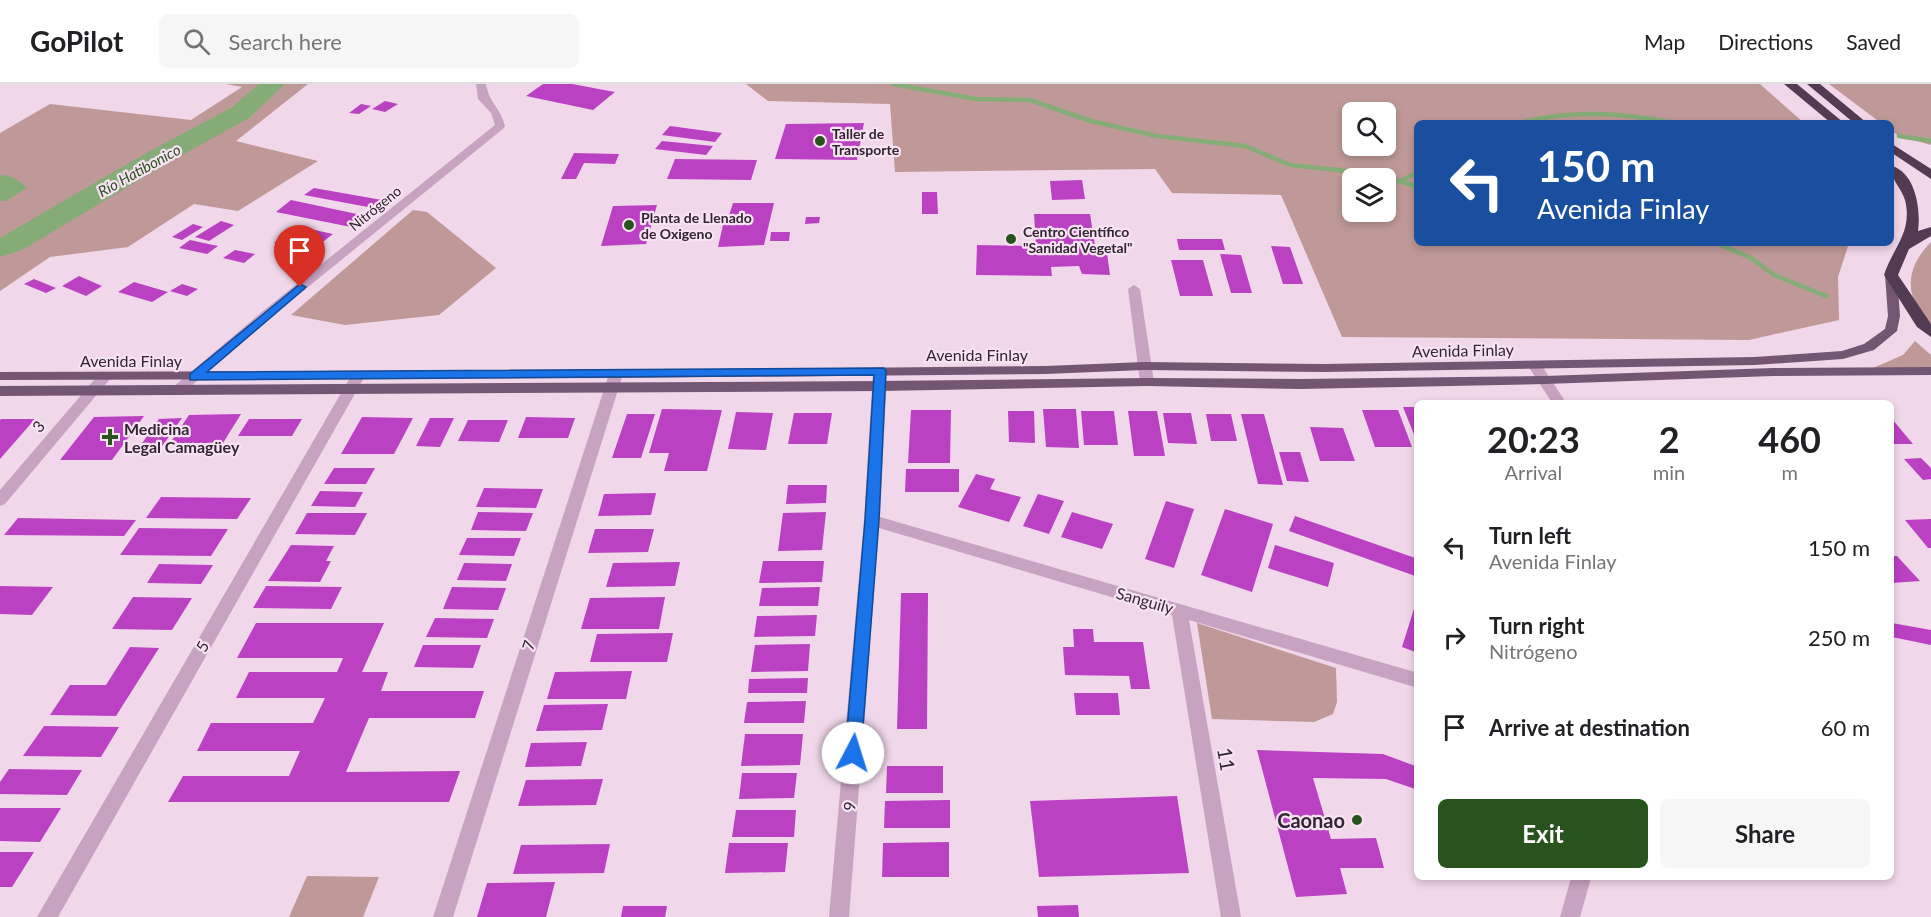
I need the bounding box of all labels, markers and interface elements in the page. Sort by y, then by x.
search box [159,14,579,68]
text: GoPilot [30,24,123,58]
icon: search [180,25,213,58]
text: Search here [228,28,342,55]
text: Map [1644,29,1685,54]
text: Directions [1718,29,1813,54]
text: Saved [1846,29,1901,54]
map controls [1342,102,1396,222]
button: search [1342,102,1396,156]
place label: Taller de Transporte [832,125,900,158]
marker: Taller de Transporte [813,134,827,148]
water label: Río Hatibonico [95,140,184,200]
text: 150 m [1537,141,1655,191]
icon: left [1438,144,1516,222]
button: layers [1342,168,1396,222]
street label: Nitrógeno [346,182,404,234]
text: Avenida Finlay [1537,192,1709,225]
place label: Planta de Llenado de Oxigeno [641,209,752,242]
marker: Planta de Llenado de Oxigeno [622,218,636,232]
place label: Centro Científico "Sanidad Vegetal" [1023,223,1133,256]
pin [274,225,325,287]
marker: Centro Científico "Sanidad Vegetal" [1004,232,1018,246]
icon: arrive [283,234,316,267]
street label: Avenida Finlay [1412,340,1515,360]
street label: Avenida Finlay [926,345,1029,364]
street label: Avenida Finlay [80,351,183,370]
street label: 3 [28,416,48,436]
text: 20:23 [1487,417,1580,461]
text: 2 [1659,417,1680,461]
text: 460 [1758,417,1821,461]
place label: Medicina Legal Camagüey [124,419,240,456]
marker: Medicina Legal Camagüey [101,428,119,446]
text: Arrival [1505,460,1562,484]
text: min [1653,460,1685,484]
text: m [1781,460,1798,484]
text: Turn left [1489,522,1571,549]
icon: left [1438,531,1471,564]
text: 150 m [1808,534,1870,561]
text: Avenida Finlay [1489,549,1617,573]
street label: Sanguily [1114,583,1176,617]
text: Turn right [1489,612,1584,639]
icon: right [1438,621,1471,654]
text: 250 m [1808,624,1870,651]
street label: 5 [191,637,213,655]
street label: 7 [518,638,538,652]
text: Nitrógeno [1489,639,1578,663]
icon: arrive [1438,711,1471,744]
text: Arrive at destination [1489,714,1690,741]
text: 60 m [1821,714,1870,741]
position arrow [821,721,885,785]
street label: 11 [1213,745,1241,773]
button: Exit [1438,799,1648,868]
button: Share [1660,799,1870,868]
street label: 9 [839,801,859,811]
place label: Caonao [1277,808,1345,832]
marker: Caonao [1350,813,1364,827]

